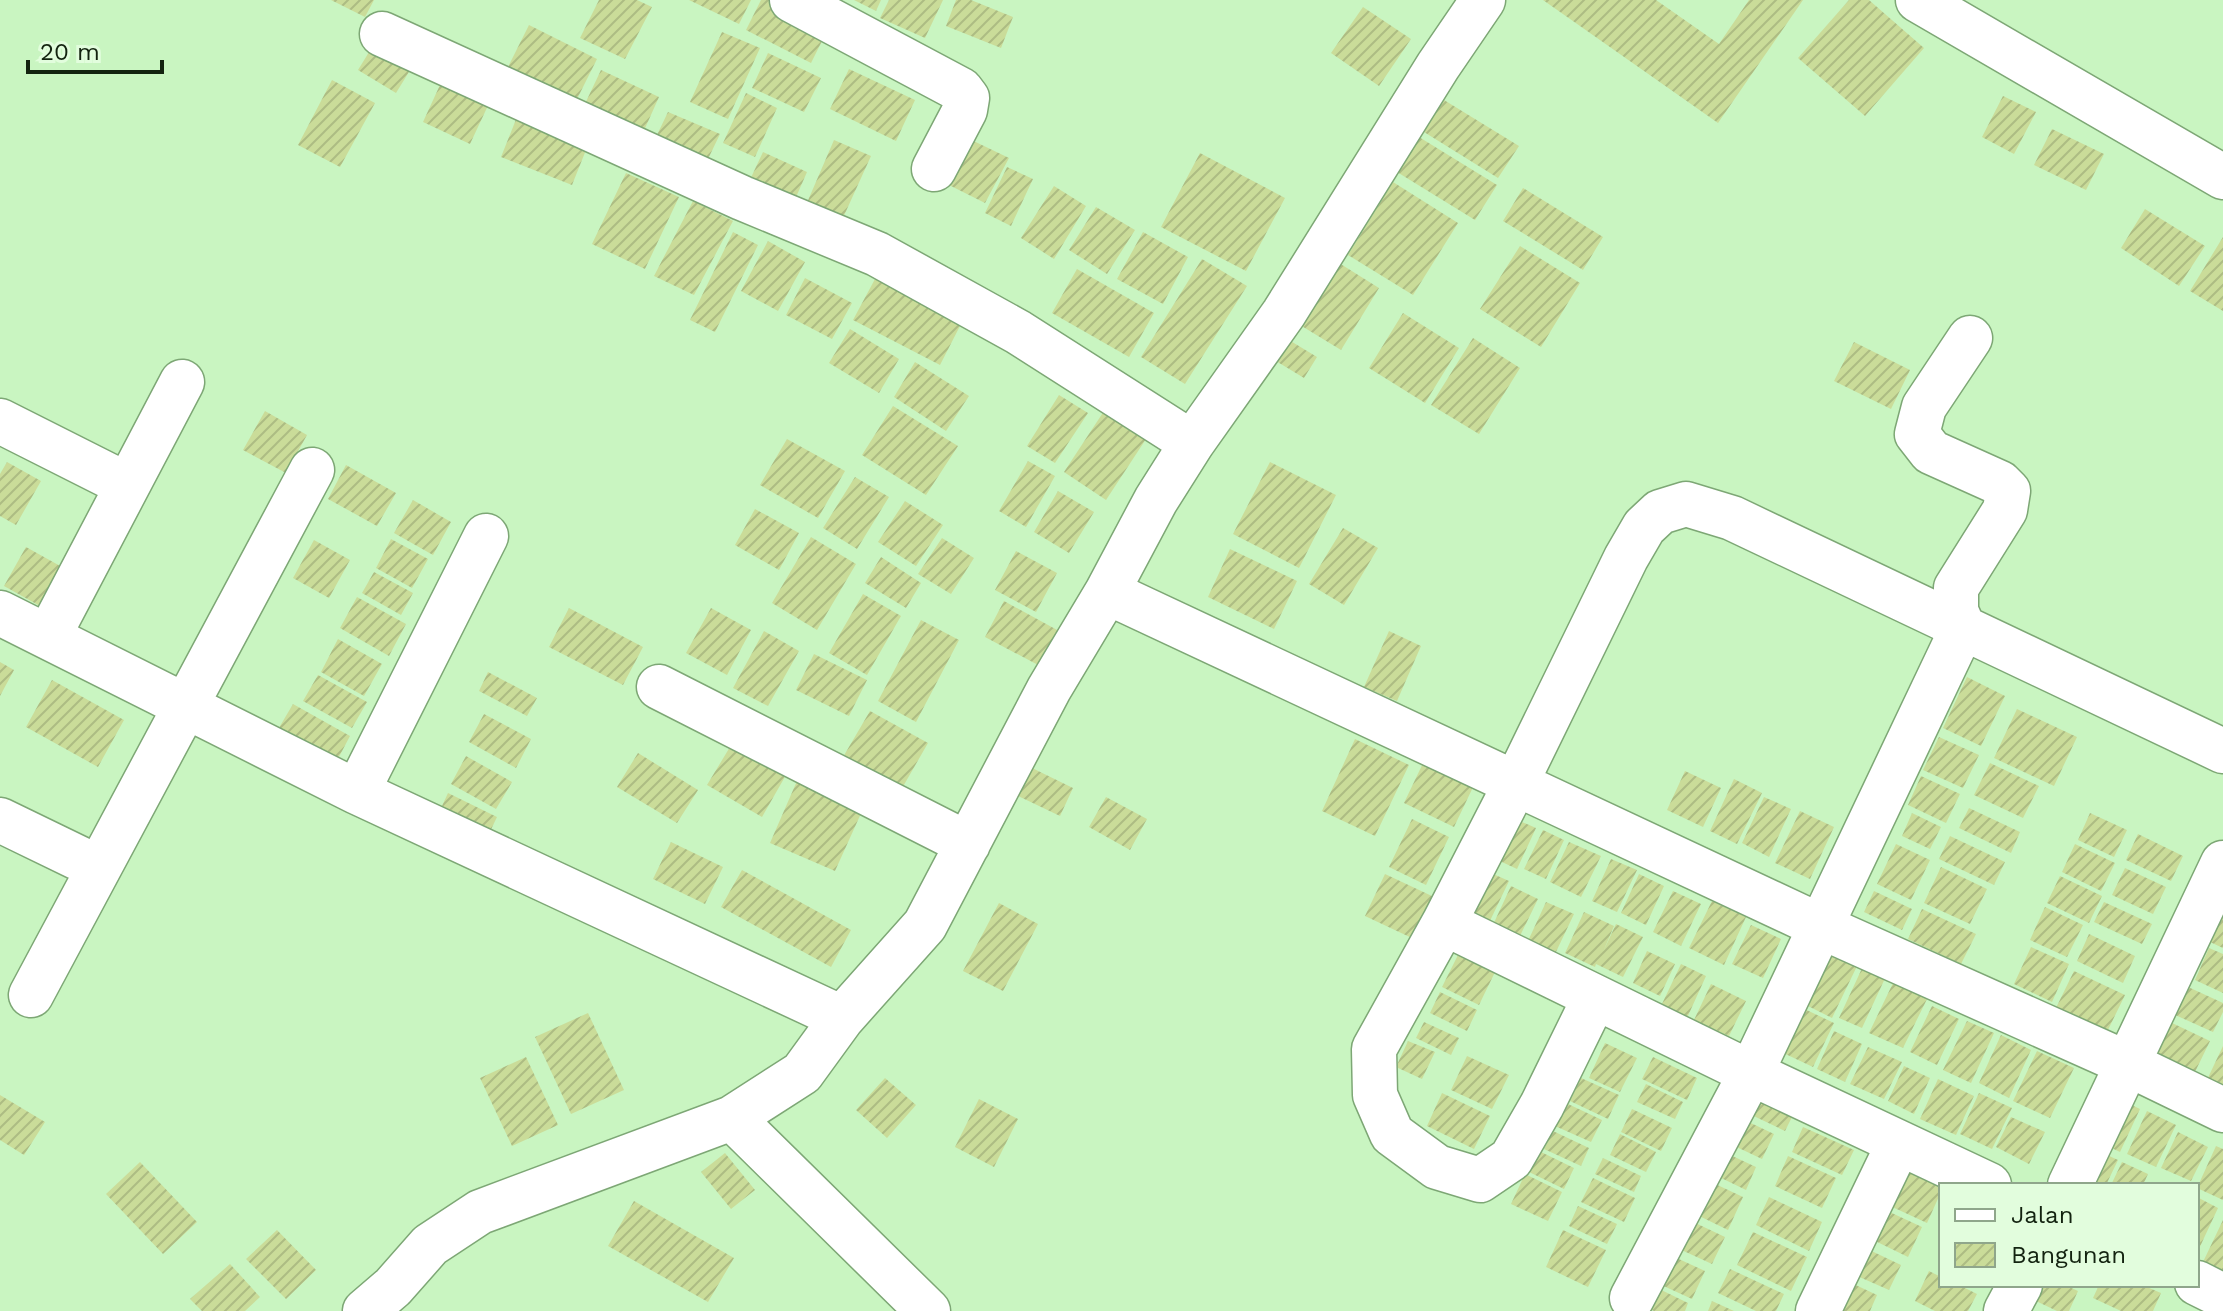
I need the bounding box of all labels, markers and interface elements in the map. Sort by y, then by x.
scale bar [28,24,162,74]
text: 20 m [40,38,100,66]
legend [1939,1183,2199,1287]
text: Jalan [2011,1201,2074,1229]
text: Bangunan [2011,1241,2126,1269]

